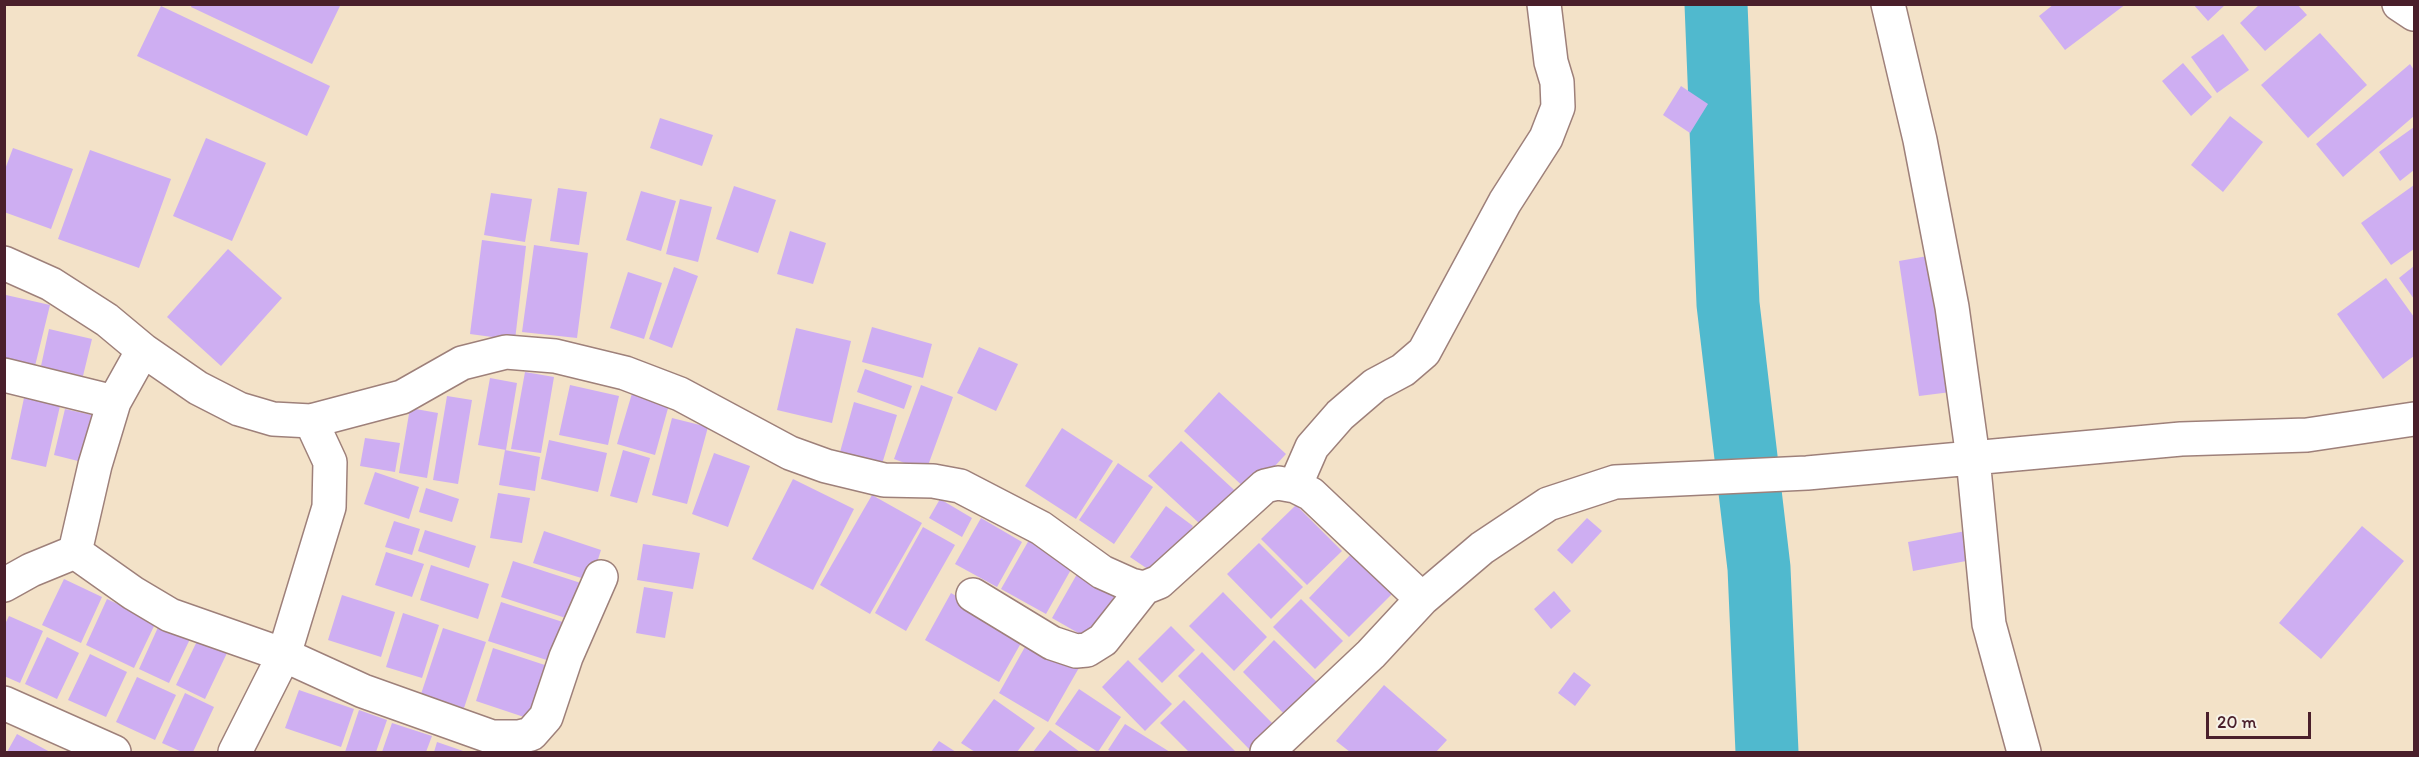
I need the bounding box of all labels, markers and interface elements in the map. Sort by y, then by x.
scale bar [2209,700,2314,738]
text: 20 m [2217,711,2257,733]

